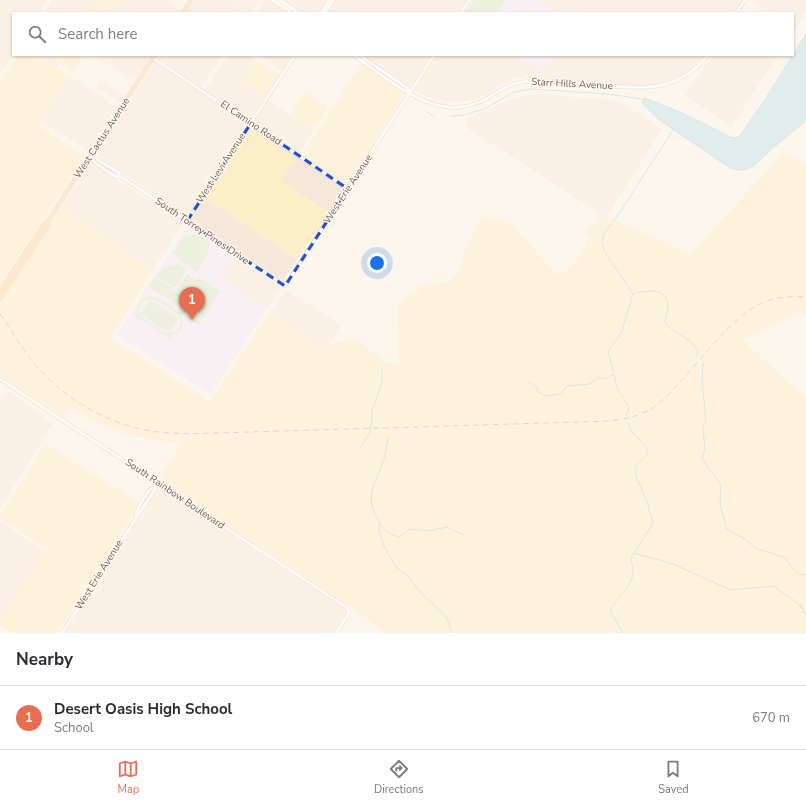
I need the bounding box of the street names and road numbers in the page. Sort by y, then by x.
street label: Starr Hills Avenue [531,75,613,93]
street label: West Cactus Avenue [71,95,133,181]
street label: El Camino Road [218,97,285,149]
street label: West Levi Avenue [193,130,249,206]
street label: West Erie Avenue [320,152,376,226]
street label: South Torrey Pines Drive [152,194,252,268]
street label: South Rainbow Boulevard [123,455,228,533]
street label: West Erie Avenue [72,537,126,613]

